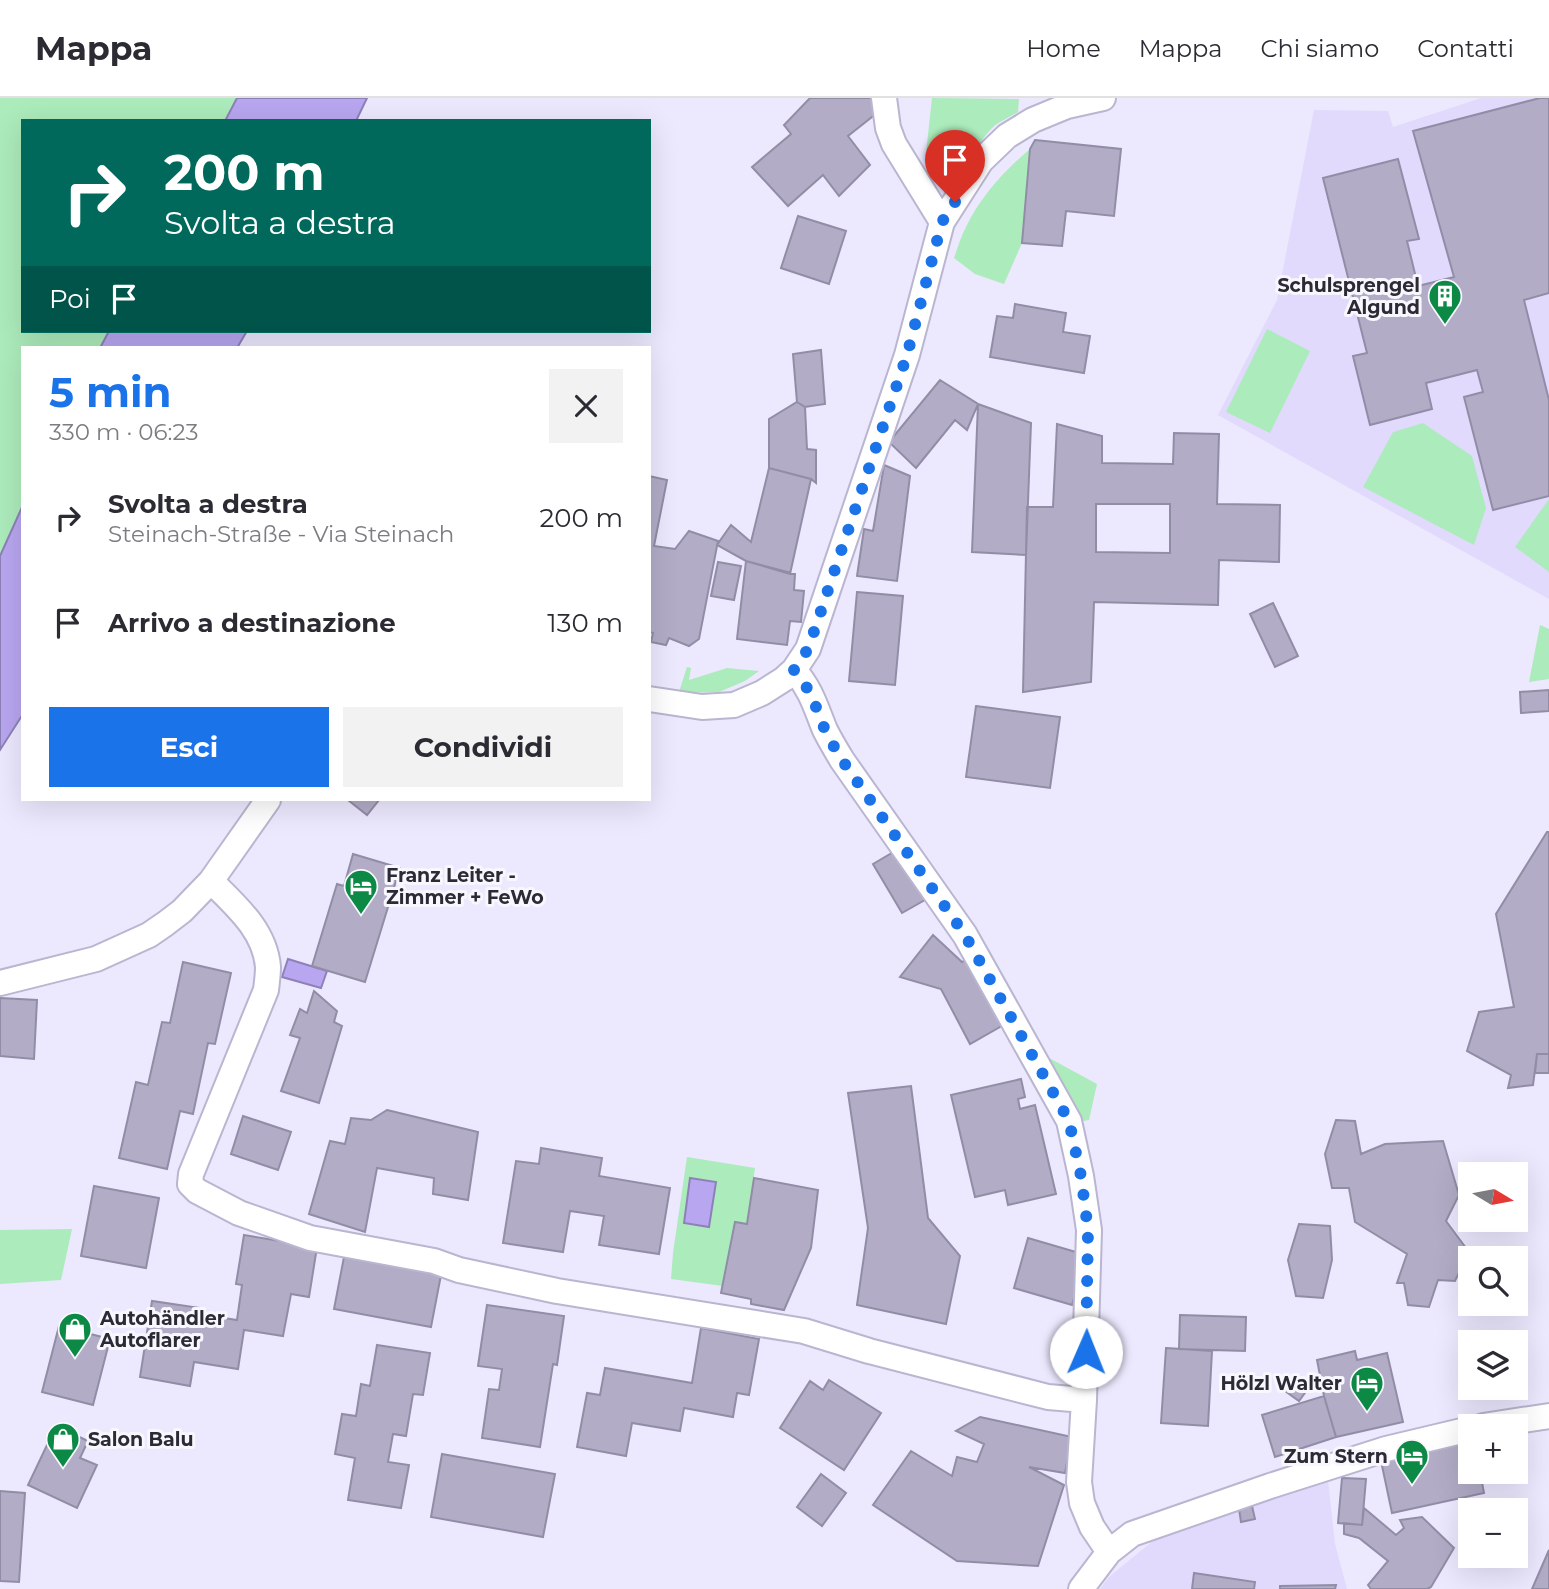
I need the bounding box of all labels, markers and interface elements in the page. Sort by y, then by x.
text: Mappa [35,28,152,68]
text: Home [1026,34,1101,63]
text: Mappa [1139,34,1222,63]
text: Chi siamo [1260,34,1379,63]
text: Contatti [1417,34,1514,63]
pin [925,130,985,202]
icon: arrive [936,141,974,179]
text: 200 m [164,143,325,202]
icon: right [49,147,140,238]
text: Svolta a destra [164,203,396,242]
place label: Schulsprengel Algund [1277,274,1420,319]
building icon: Schulsprengel Algund [1426,277,1464,326]
icon: arrive [105,280,143,318]
text: Poi [49,283,91,315]
text: 5 min [49,366,172,418]
button: close [549,369,623,443]
text: 330 m · 06:23 [49,418,198,446]
text: Svolta a destra [108,488,308,520]
icon: right [49,499,87,537]
text: 200 m [539,502,623,534]
text: Steinach-Straße - Via Steinach [108,520,454,548]
icon: arrive [49,604,87,642]
text: Arrivo a destinazione [108,607,396,639]
text: 130 m [547,607,623,639]
button: Esci [49,707,329,787]
button: Condividi [343,707,623,787]
place label: Franz Leiter - Zimmer + FeWo [386,864,544,909]
hotel icon: Franz Leiter - Zimmer + FeWo [342,867,380,916]
north arrow [1458,1162,1528,1232]
map controls [1458,1162,1528,1568]
button: search [1458,1246,1528,1316]
place label: Autohändler Autoflarer [99,1307,225,1352]
shop icon: Autohändler Autoflarer [56,1310,94,1359]
position arrow [1049,1315,1123,1389]
button: layers [1458,1330,1528,1400]
hotel icon: Hölzl Walter [1348,1364,1386,1413]
place label: Hölzl Walter [1220,1372,1342,1395]
button: + [1458,1414,1528,1484]
shop icon: Salon Balu [44,1420,82,1469]
place label: Salon Balu [88,1428,194,1451]
hotel icon: Zum Stern [1393,1437,1431,1486]
place label: Zum Stern [1284,1445,1388,1468]
button: − [1458,1498,1528,1568]

